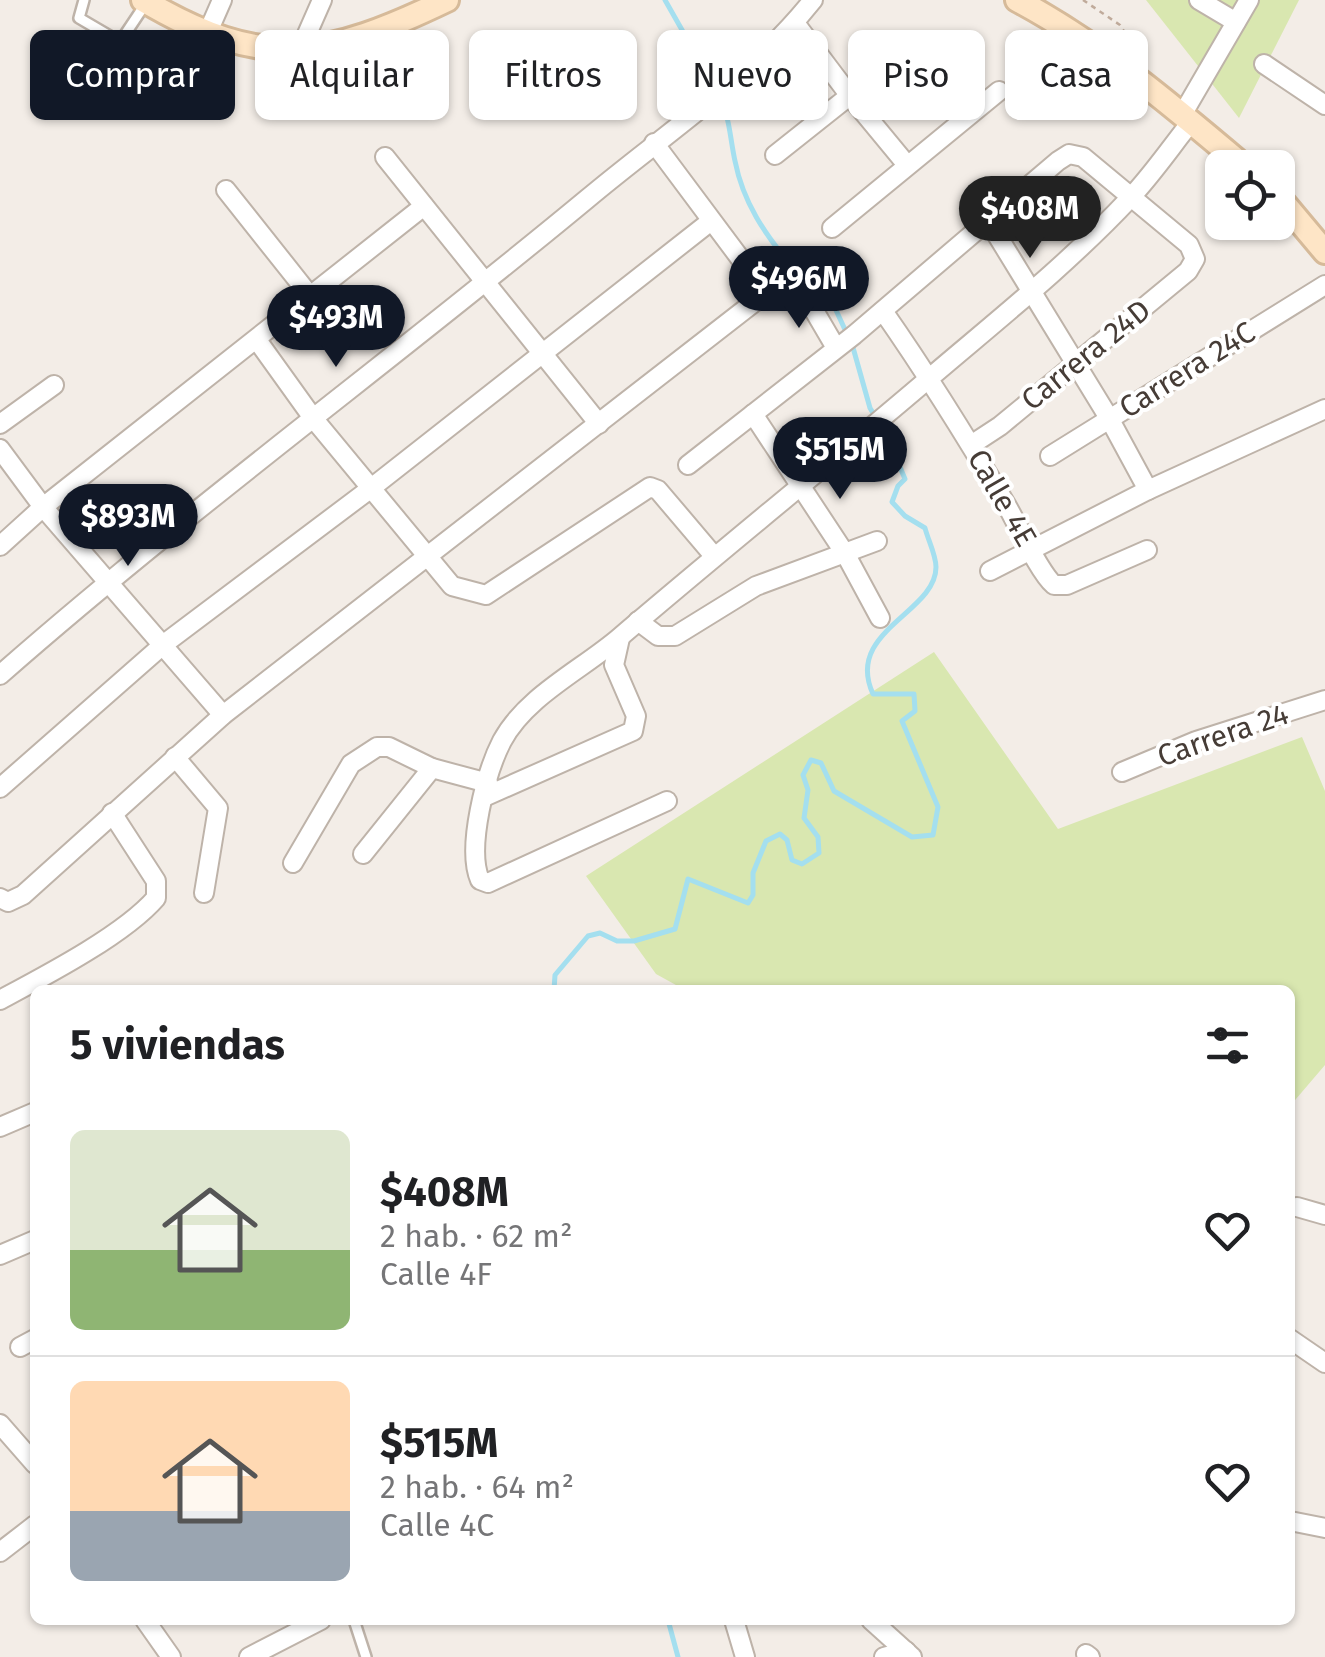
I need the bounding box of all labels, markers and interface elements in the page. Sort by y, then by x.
chip: Comprar [30,30,235,120]
chip: Alquilar [255,30,449,120]
chip: Filtros [469,30,637,120]
chip: Nuevo [657,30,828,120]
chip: Piso [848,30,985,120]
chip: Casa [1005,30,1148,120]
map controls [1205,150,1295,240]
button: locate [1205,150,1295,240]
pin: $408M [960,176,1100,261]
text: $408M [981,189,1079,227]
pin: $496M [729,246,869,331]
text: $496M [751,259,847,297]
pin: $493M [266,285,406,370]
street label: Carrera 24D [1014,292,1158,418]
text: $493M [289,298,383,336]
street label: Carrera 24C [1113,314,1262,426]
pin: $515M [770,417,910,502]
text: $515M [795,430,885,468]
street label: Calle 4E [960,443,1044,553]
pin: $893M [58,484,198,569]
text: $893M [81,497,175,535]
street label: Carrera 24 [1153,696,1293,774]
icon: filters [1200,1018,1255,1073]
text: 5 viviendas [70,1020,285,1070]
text: $408M [380,1167,509,1217]
icon: home [150,1170,270,1290]
icon: heart [1200,1203,1255,1258]
text: 2 hab. · 62 m² [380,1217,573,1255]
text: Calle 4F [380,1255,492,1293]
text: $515M [380,1418,498,1468]
icon: home [150,1421,270,1541]
icon: heart [1200,1454,1255,1509]
text: 2 hab. · 64 m² [380,1468,574,1506]
text: Calle 4C [380,1506,494,1544]

